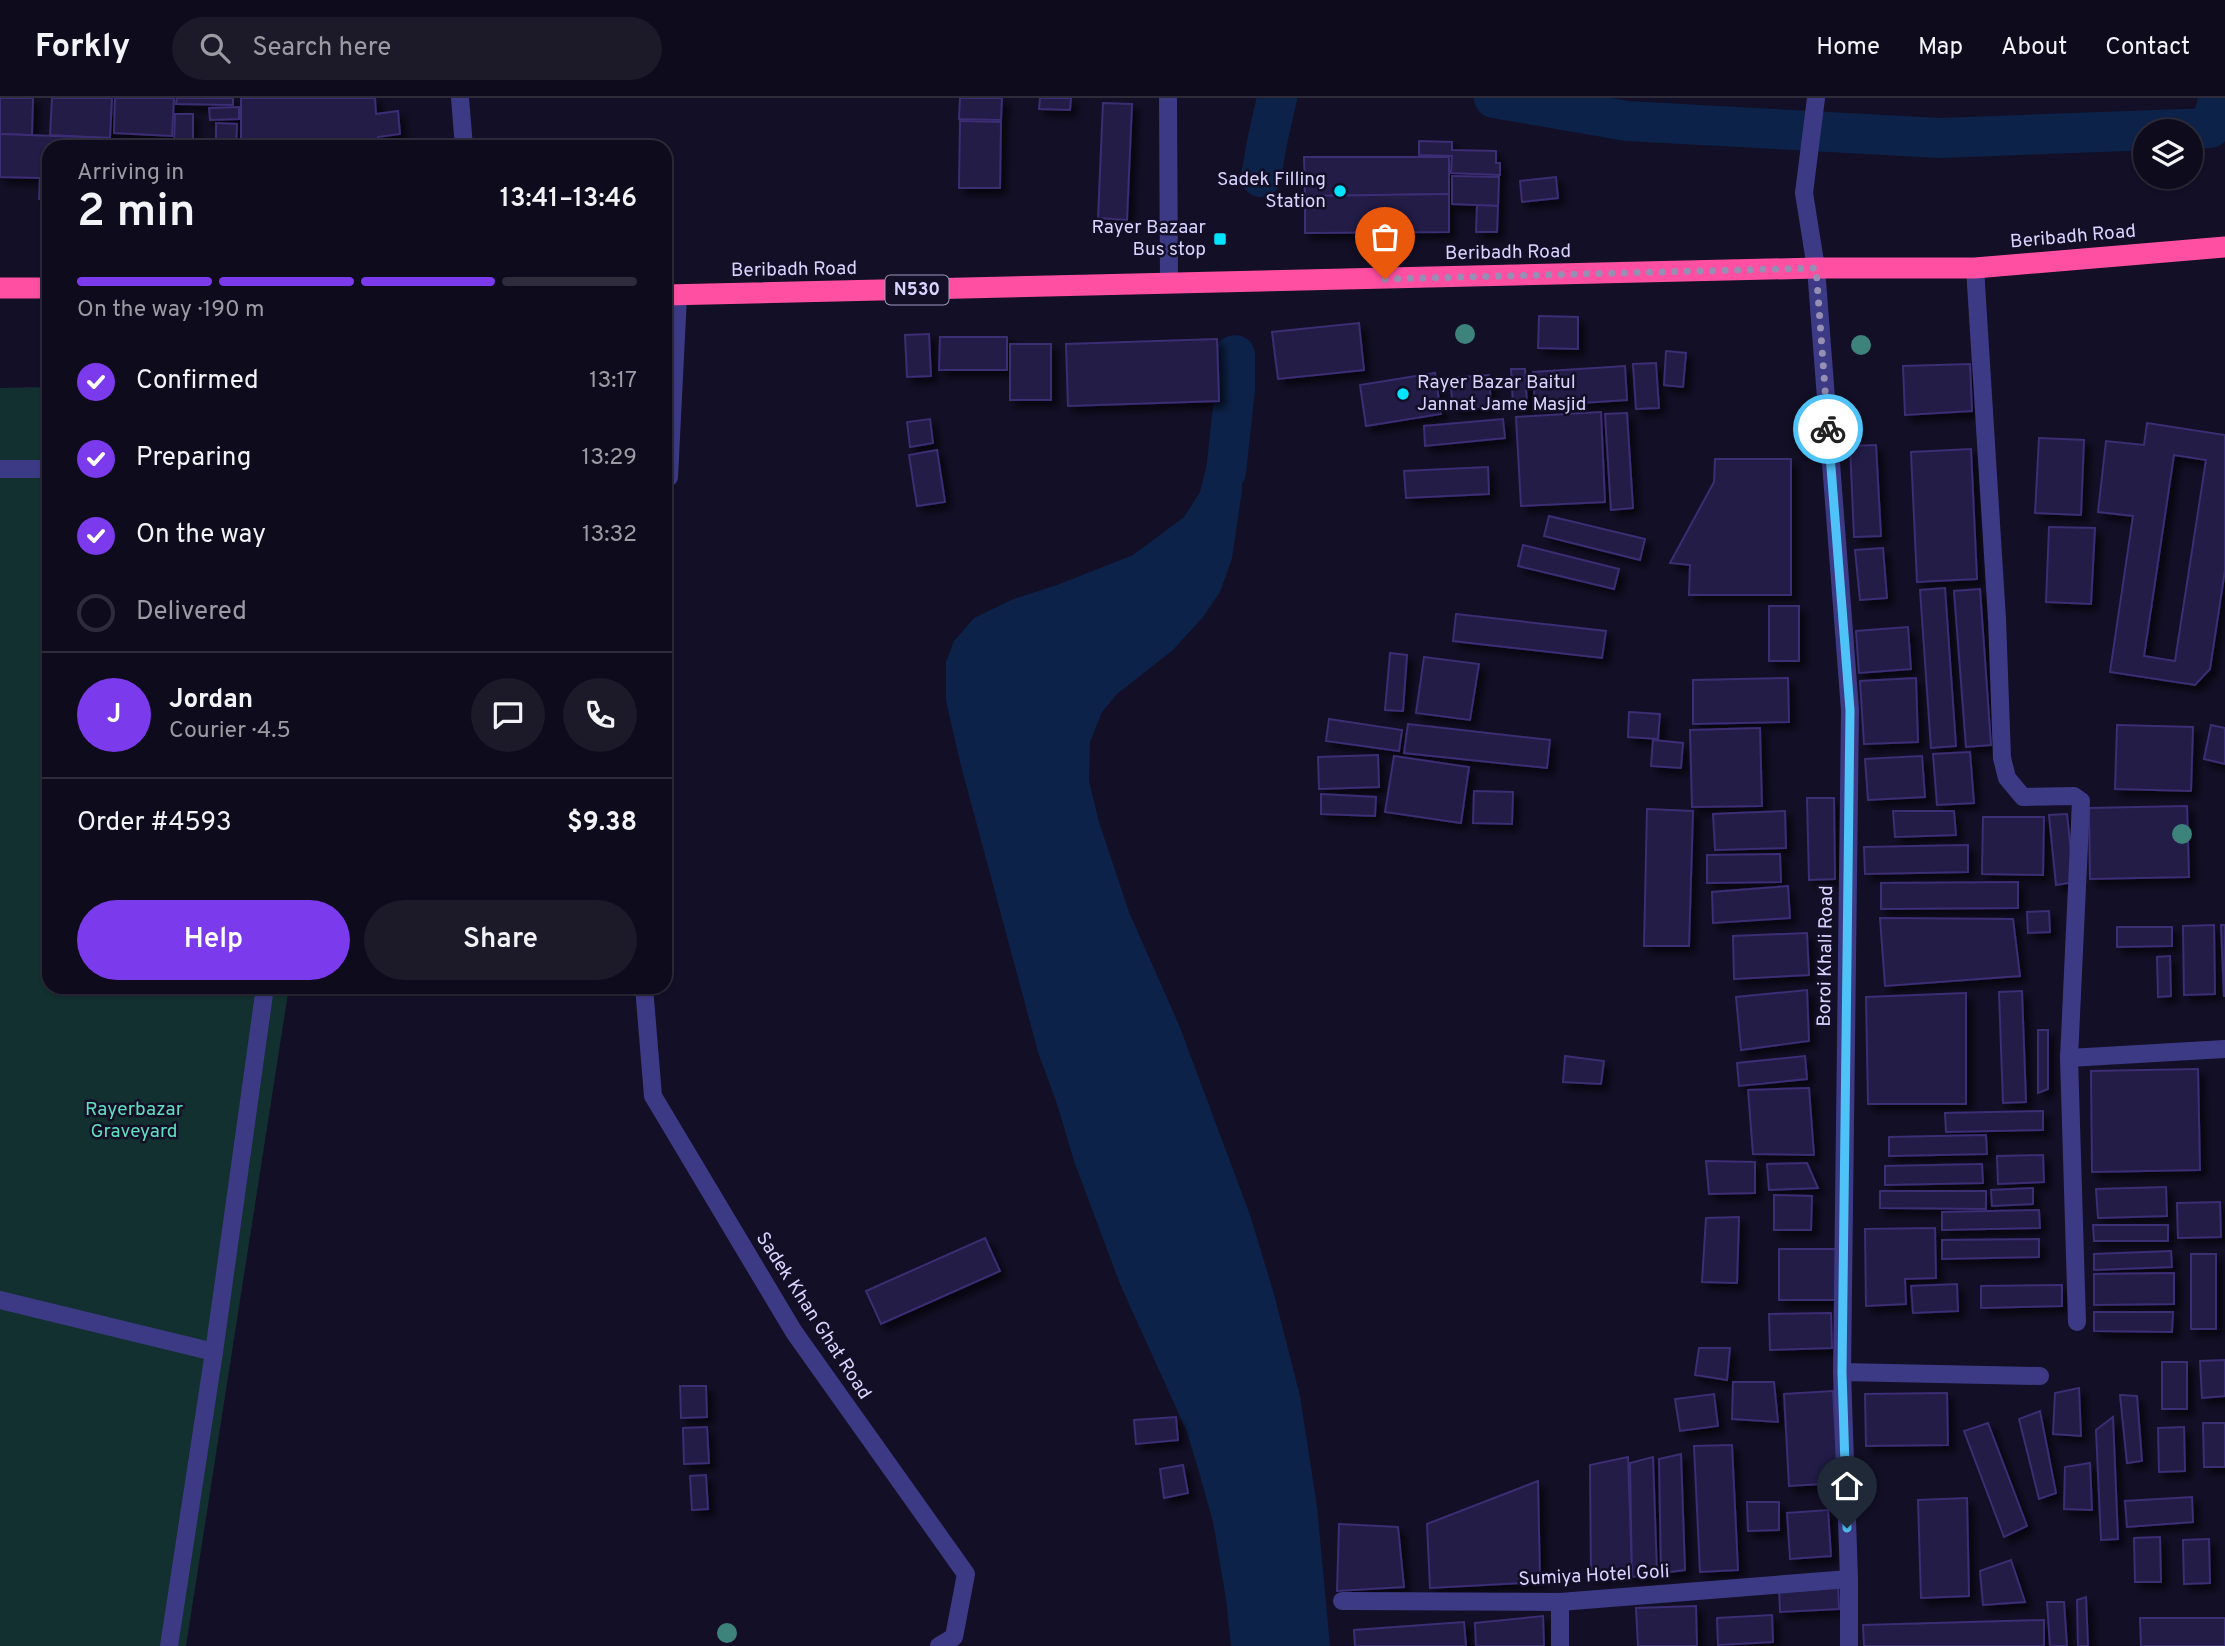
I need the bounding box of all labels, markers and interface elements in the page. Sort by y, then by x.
search box [172,17,662,80]
text: Forkly [35,27,130,69]
icon: search [196,29,234,67]
text: Search here [252,32,391,65]
text: Home [1816,33,1880,63]
text: Map [1918,33,1963,63]
text: About [2001,33,2067,63]
text: Contact [2105,33,2190,63]
map controls [2133,119,2203,189]
button: layers [2133,119,2203,189]
text: Arriving in [77,159,184,188]
place label: Sadek Filling Station [1217,168,1326,214]
text: 13:41–13:46 [500,183,637,216]
marker: Sadek Filling Station [1332,183,1348,199]
text: 2 min [77,184,196,243]
pin [1355,207,1415,279]
place label: Rayer Bazaar Bus stop [1091,216,1207,262]
icon: bag [1366,218,1404,256]
street label: Beribadh Road [2009,220,2137,254]
marker: Rayer Bazaar Bus stop [1212,231,1228,247]
street label: Beribadh Road [1445,240,1571,266]
street label: Beribadh Road [731,257,857,283]
road number: N530 [886,275,948,304]
text: On the way · 190 m [77,296,265,325]
icon: check [77,363,115,401]
text: Confirmed [136,365,259,398]
text: 13:17 [589,367,637,396]
place label: Rayer Bazar Baitul Jannat Jame Masjid [1417,371,1586,417]
marker: Rayer Bazar Baitul Jannat Jame Masjid [1395,386,1411,402]
courier [1793,394,1863,464]
icon: bike [1809,410,1847,448]
icon: check [77,440,115,478]
text: Preparing [136,442,251,475]
text: 13:29 [582,444,637,473]
icon: check [77,517,115,555]
text: On the way [136,519,266,552]
text: 13:32 [582,521,637,550]
text: Delivered [136,596,247,629]
button: chat [471,678,545,752]
button: phone [563,678,637,752]
text: Jordan [169,684,253,717]
text: J [107,699,121,732]
text: Courier · 4.5 [169,717,291,746]
text: Order #4593 [77,807,232,840]
text: $9.38 [567,807,637,840]
street label: Boroi Khali Road [1813,885,1839,1027]
button: Help [77,900,350,980]
button: Share [364,900,637,980]
park label: Rayerbazar Graveyard [85,1098,184,1144]
street label: Sadek Khan Ghat Road [750,1228,876,1404]
pin [1817,1456,1877,1528]
icon: home [1828,1467,1866,1505]
street label: Sumiya Hotel Goli [1518,1560,1670,1592]

